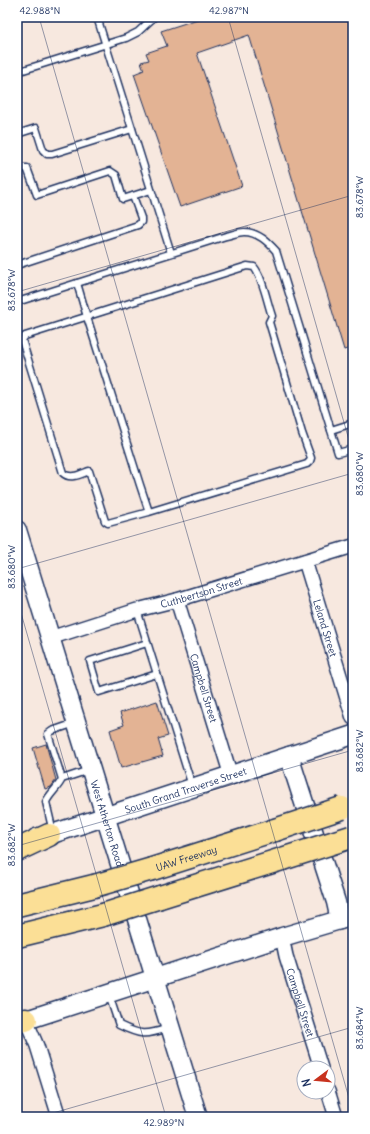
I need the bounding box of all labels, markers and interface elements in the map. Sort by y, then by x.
text: 42.988°N [20,4,60,17]
text: 42.987°N [209,4,249,17]
text: 83.678°W [353,176,366,218]
text: 83.678°W [5,269,18,311]
text: 83.680°W [353,452,366,496]
text: 83.680°W [5,545,18,589]
street label: Cuthbertson Street [159,574,244,610]
street label: Leland Street [311,598,341,659]
street label: Campbell Street [187,652,221,725]
text: 83.682°W [353,730,366,772]
street label: South Grand Traverse Street [123,764,249,816]
street label: West Atherton Road [88,778,127,868]
text: 83.682°W [5,824,18,866]
street label: UAW Freeway [154,842,219,874]
street label: Campbell Street [284,966,318,1039]
text: 83.684°W [353,1006,366,1050]
north arrow [296,1060,336,1100]
text: N [299,1077,314,1088]
text: 42.989°N [144,1116,184,1129]

